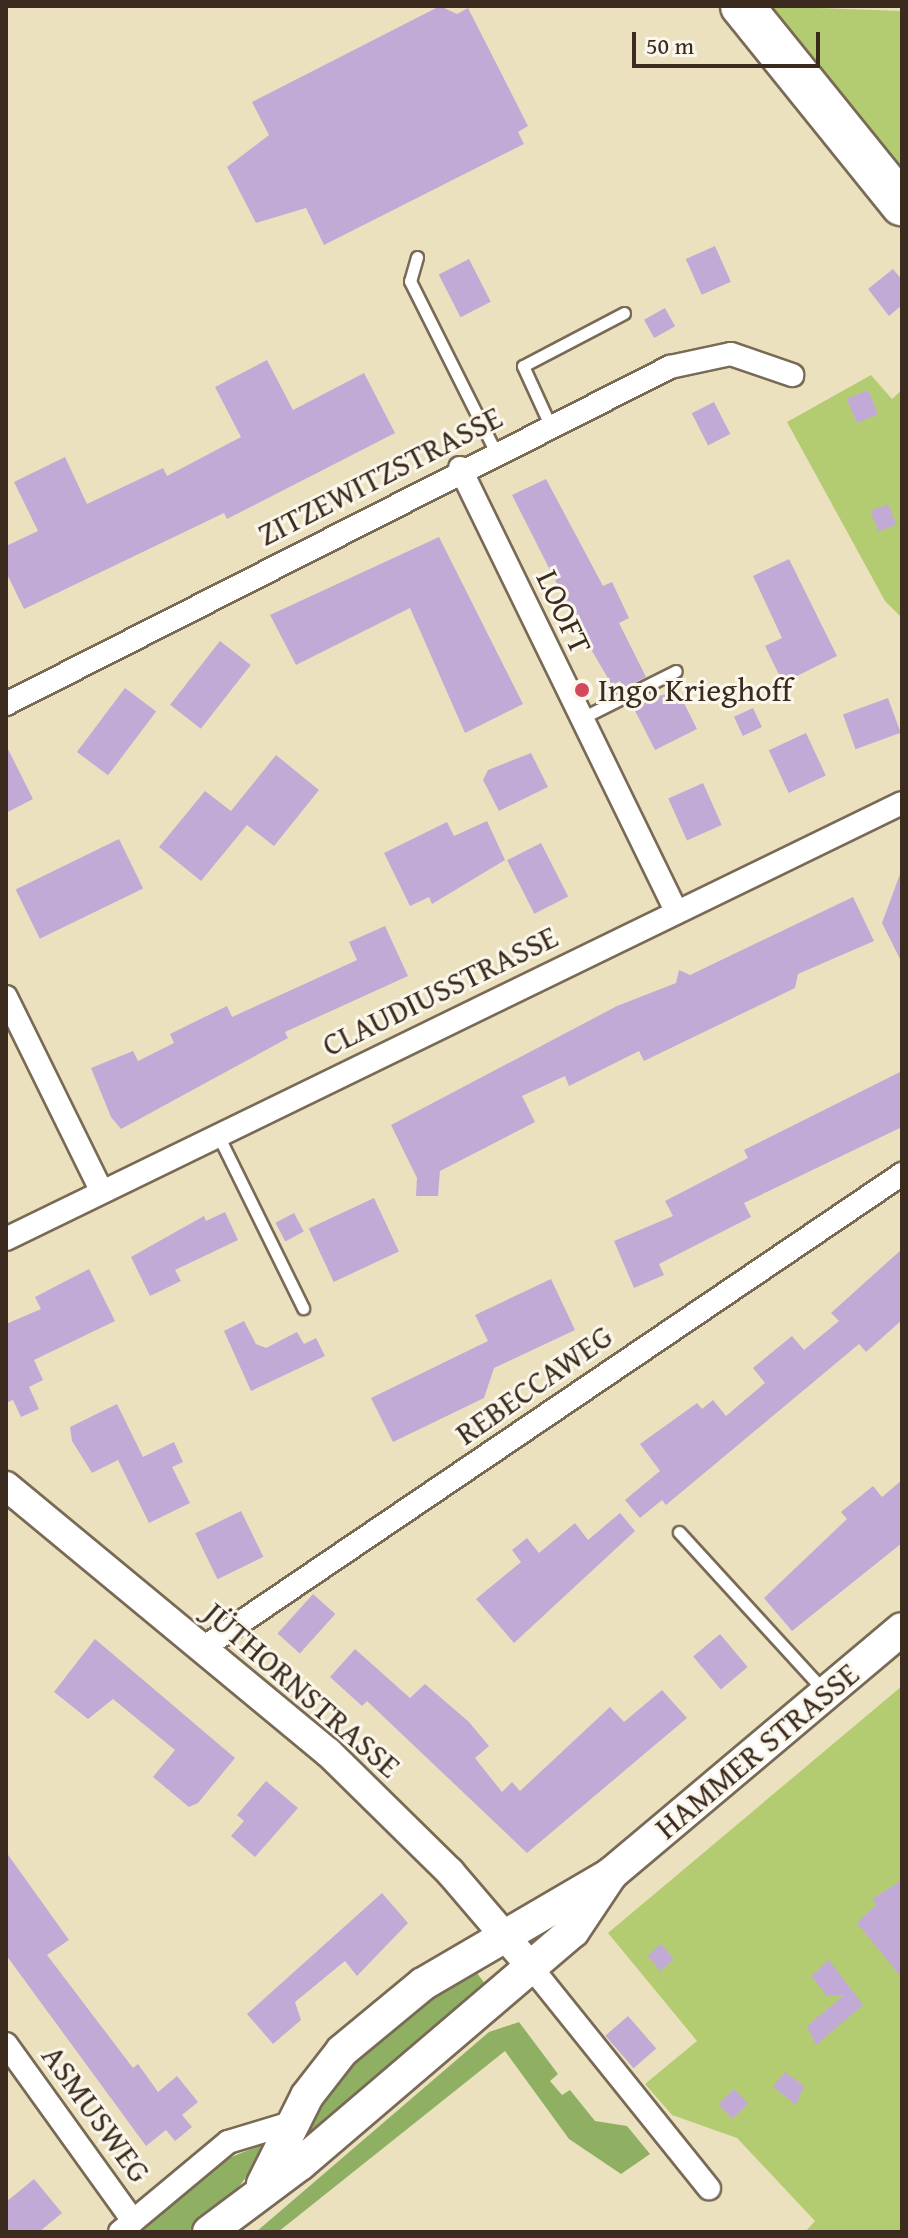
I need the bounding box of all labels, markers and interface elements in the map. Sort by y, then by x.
scale bar [636,16,824,66]
text: 50 m [646,28,694,63]
street label: ZITZEWITZSTRASSE [252,398,508,554]
street label: LOOFT [528,564,600,660]
place label: Ingo Krieghoff [598,671,792,709]
marker: Ingo Krieghoff [573,681,591,699]
street label: CLAUDIUSSTRASSE [316,917,564,1065]
street label: REBECCAWEG [448,1317,620,1453]
street label: JÜTHORNSTRASSE [196,1594,408,1786]
street label: HAMMER STRASSE [648,1655,866,1847]
street label: ASMUSWEG [33,2038,159,2190]

